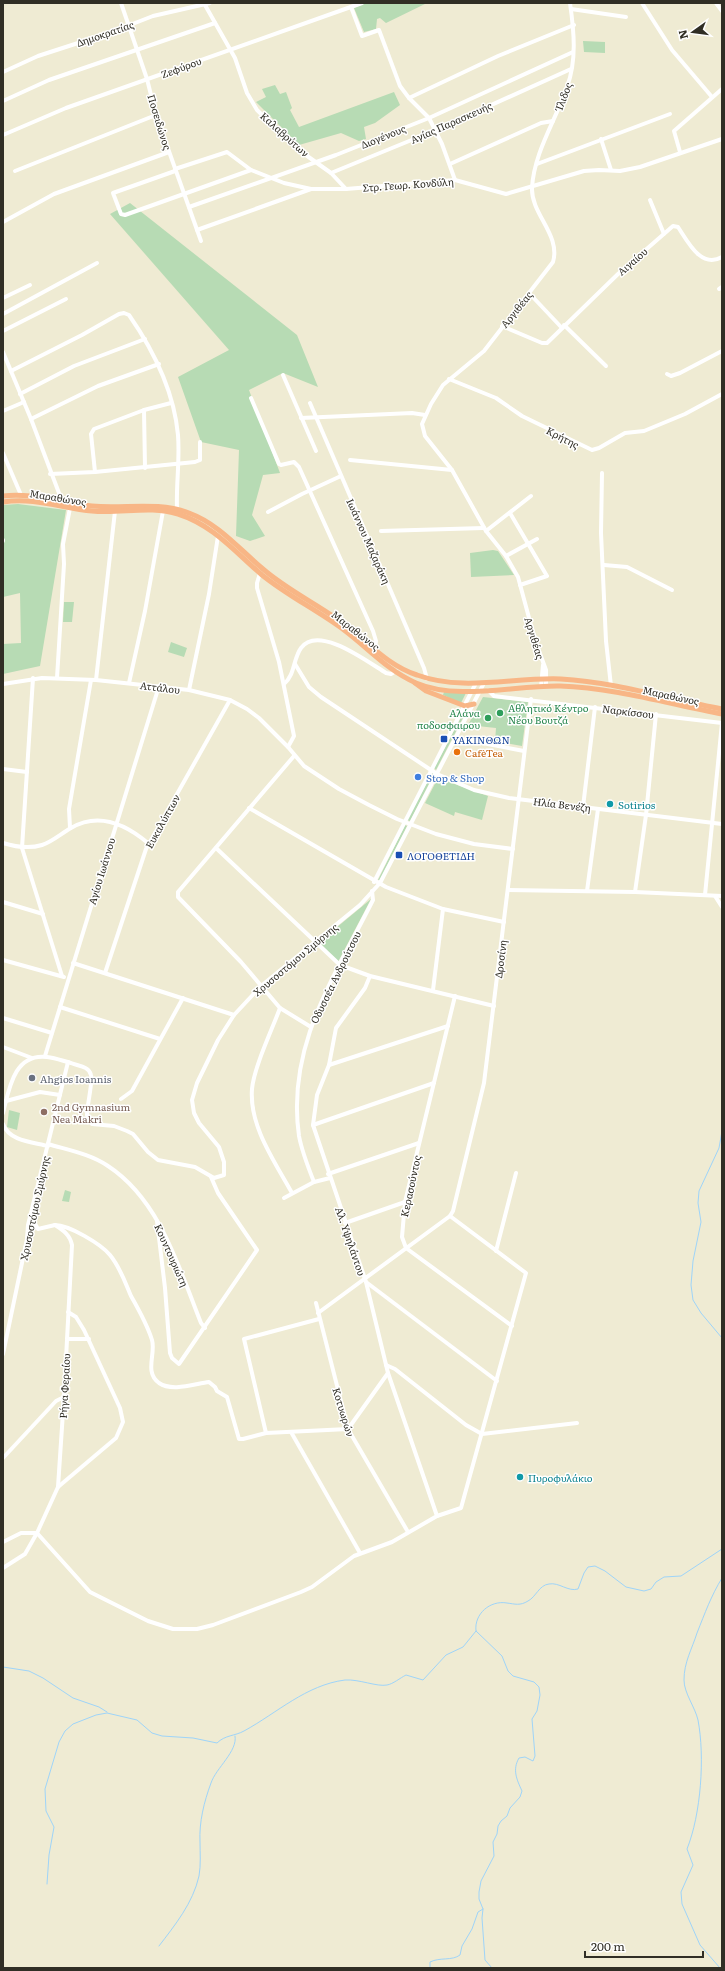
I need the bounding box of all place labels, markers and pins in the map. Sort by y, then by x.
place label: Αθλητικό Κέντρο Νέου Βουτζά [508,700,589,727]
place label: Αλάνα ποδοσφαιρου [417,705,480,732]
marker: Αθλητικό Κέντρο Νέου Βουτζά [495,708,505,718]
marker: Αλάνα ποδοσφαιρου [483,713,493,723]
place label: ΥΑΚΙΝΘΩΝ [452,732,510,747]
marker: ΥΑΚΙΝΘΩΝ [439,734,449,744]
place label: CafèTea [465,745,504,760]
marker: CafèTea [452,747,462,757]
place label: Stop & Shop [426,770,484,785]
marker: Stop & Shop [413,772,423,782]
place label: Sotirios [618,797,656,812]
marker: Sotirios [605,799,615,809]
place label: ΛΟΓΟΘΕΤΙΔΗ [407,848,475,863]
marker: ΛΟΓΟΘΕΤΙΔΗ [394,850,404,860]
place label: Ahgios Ioannis [40,1071,112,1086]
marker: Ahgios Ioannis [27,1073,37,1083]
place label: 2nd Gymnasium Nea Makri [52,1099,131,1126]
marker: 2nd Gymnasium Nea Makri [39,1107,49,1117]
place label: Πυροφυλάκιο [528,1470,593,1485]
marker: Πυροφυλάκιο [515,1472,525,1482]

